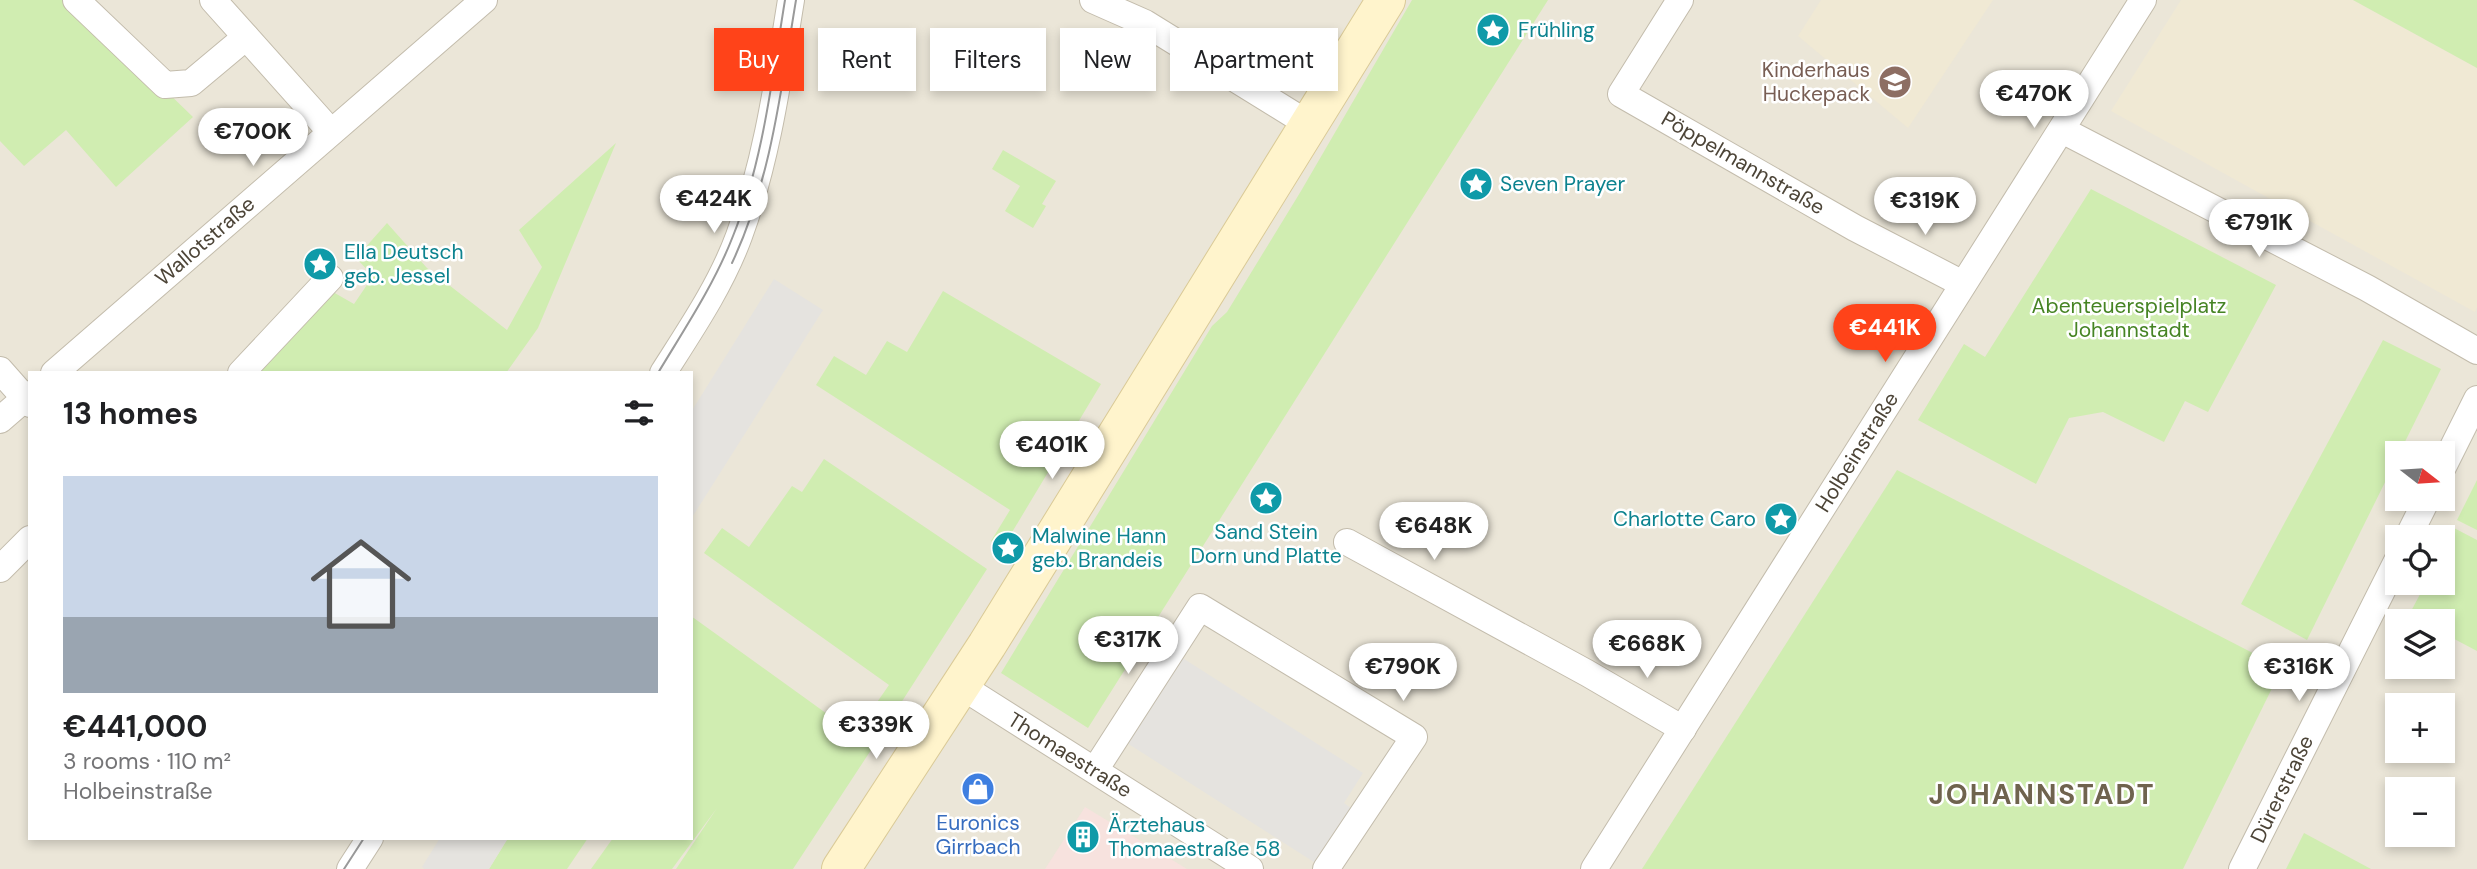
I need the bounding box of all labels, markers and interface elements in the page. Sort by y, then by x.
place icon: Frühling [1474,11,1512,49]
place label: Frühling [1518,16,1595,44]
chip: Buy [714,28,804,91]
chip: Rent [818,28,916,91]
chip: Filters [930,28,1046,91]
chip: New [1060,28,1156,91]
chip: Apartment [1170,28,1338,91]
place label: Kinderhaus Huckepack [1762,56,1870,108]
school or university icon: Kinderhaus Huckepack [1876,63,1914,101]
pin: €470K [1985,71,2083,130]
text: €470K [1996,78,2072,108]
street label: Pöppelmannstraße [1656,105,1830,221]
pin: €700K [204,108,302,168]
text: €700K [214,116,292,146]
place icon: Seven Prayer [1457,165,1495,203]
place label: Seven Prayer [1500,170,1625,198]
pin: €424K [665,176,763,235]
pin: €319K [1876,177,1974,237]
text: €424K [676,183,752,213]
text: €319K [1890,185,1960,215]
street label: Wallotstraße [149,190,261,292]
pin: €791K [2210,200,2308,259]
text: €791K [2225,207,2293,237]
place label: Ella Deutsch geb. Jessel [344,238,464,290]
place icon: Ella Deutsch geb. Jessel [301,245,339,283]
park label: Abenteuerspielplatz Johannstadt [2032,292,2226,344]
pin: €441K [1836,304,1934,364]
text: €441K [1849,312,1921,342]
street label: Holbeinstraße [1809,387,1905,517]
text: 13 homes [63,394,198,433]
icon: filters [620,394,658,432]
pin: €401K [1003,421,1101,481]
text: €401K [1016,429,1088,459]
north arrow [2385,441,2455,511]
map controls [2385,441,2455,847]
place icon: Sand Stein Dorn und Platte [1247,479,1285,517]
place icon: Charlotte Caro [1762,500,1800,538]
pin: €648K [1385,503,1483,562]
place label: Charlotte Caro [1613,505,1756,533]
text: €648K [1395,510,1473,540]
place label: Sand Stein Dorn und Platte [1190,518,1342,570]
icon: home [298,521,424,647]
place label: Malwine Hann geb. Brandeis [1032,522,1166,574]
button: locate [2385,525,2455,595]
place icon: Malwine Hann geb. Brandeis [989,529,1027,567]
button: layers [2385,609,2455,679]
pin: €317K [1079,616,1177,676]
pin: €668K [1598,620,1696,680]
text: €317K [1094,624,1162,654]
text: €668K [1609,628,1685,658]
pin: €790K [1354,644,1452,703]
pin: €316K [2250,644,2348,703]
text: €790K [1365,651,1441,681]
text: €316K [2264,651,2334,681]
button: + [2385,693,2455,763]
pin: €339K [827,702,925,761]
street label: Thomaestraße [1003,706,1137,804]
text: €441,000 [63,707,207,746]
text: €339K [839,709,914,739]
street label: Dürerstraße [2244,730,2320,848]
text: 3 rooms · 110 m² [63,746,231,776]
shop icon: Euronics Girrbach [959,770,997,808]
text: Holbeinstraße [63,776,213,806]
district label: JOHANNSTADT [1929,776,2155,813]
button: − [2385,777,2455,847]
place label: Euronics Girrbach [935,809,1021,861]
place label: Ärztehaus Thomaestraße 58 [1108,811,1281,863]
building icon: Ärztehaus Thomaestraße 58 [1064,818,1102,856]

